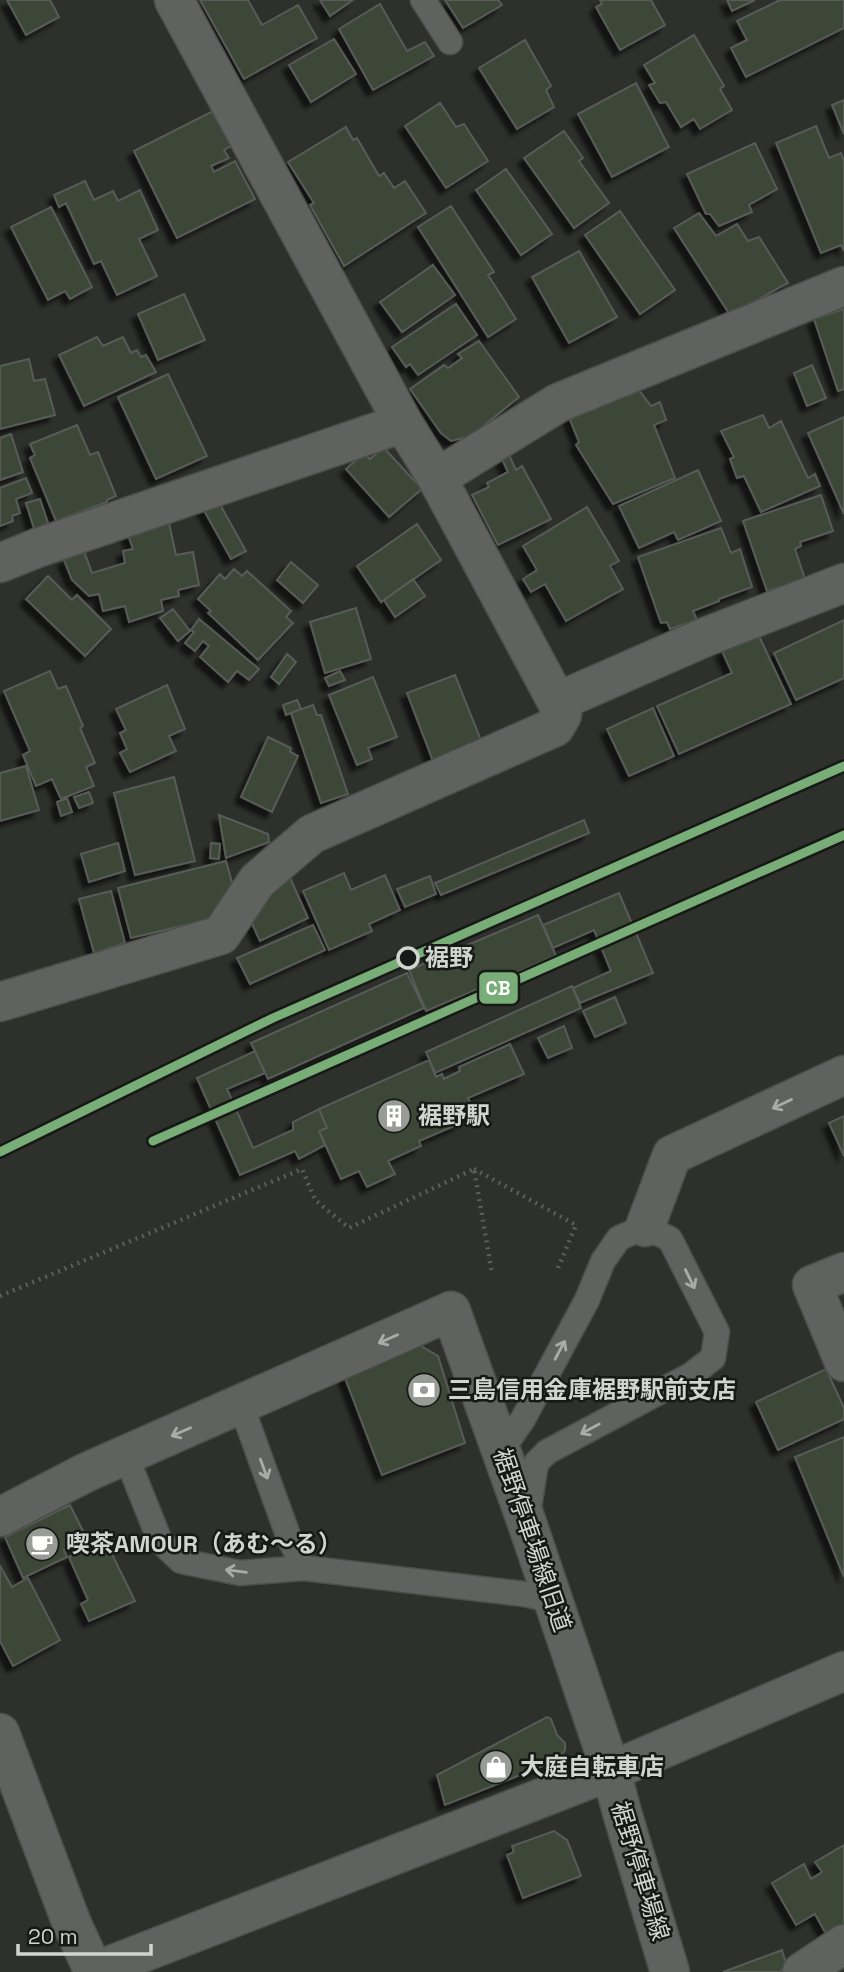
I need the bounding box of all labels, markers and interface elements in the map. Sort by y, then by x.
place label: 裾野 [425,942,473,973]
marker: 裾野 [397,947,419,969]
line badge: CB [478,971,519,1005]
text: CB [486,976,510,1001]
building icon: 裾野駅 [375,1097,413,1135]
one-way arrow [772,1098,793,1111]
place label: 裾野駅 [418,1100,490,1131]
one-way arrow [684,1268,698,1289]
one-way arrow [378,1333,400,1346]
one-way arrow [553,1340,567,1360]
bank icon: 三島信用金庫裾野駅前支店 [405,1371,443,1409]
place label: 三島信用金庫裾野駅前支店 [448,1374,736,1405]
one-way arrow [580,1422,601,1436]
one-way arrow [170,1426,192,1439]
street label: 裾野停車場線旧道 [487,1444,578,1636]
one-way arrow [259,1458,271,1480]
cafe icon: 喫茶AMOUR（あむ〜る） [23,1525,61,1563]
place label: 喫茶AMOUR（あむ〜る） [66,1528,342,1559]
one-way arrow [225,1565,248,1578]
shop icon: 大庭自転車店 [477,1748,515,1786]
place label: 大庭自転車店 [520,1751,664,1782]
street label: 裾野停車場線 [605,1797,676,1944]
scale bar [18,1912,150,1956]
text: 20 m [28,1923,78,1950]

